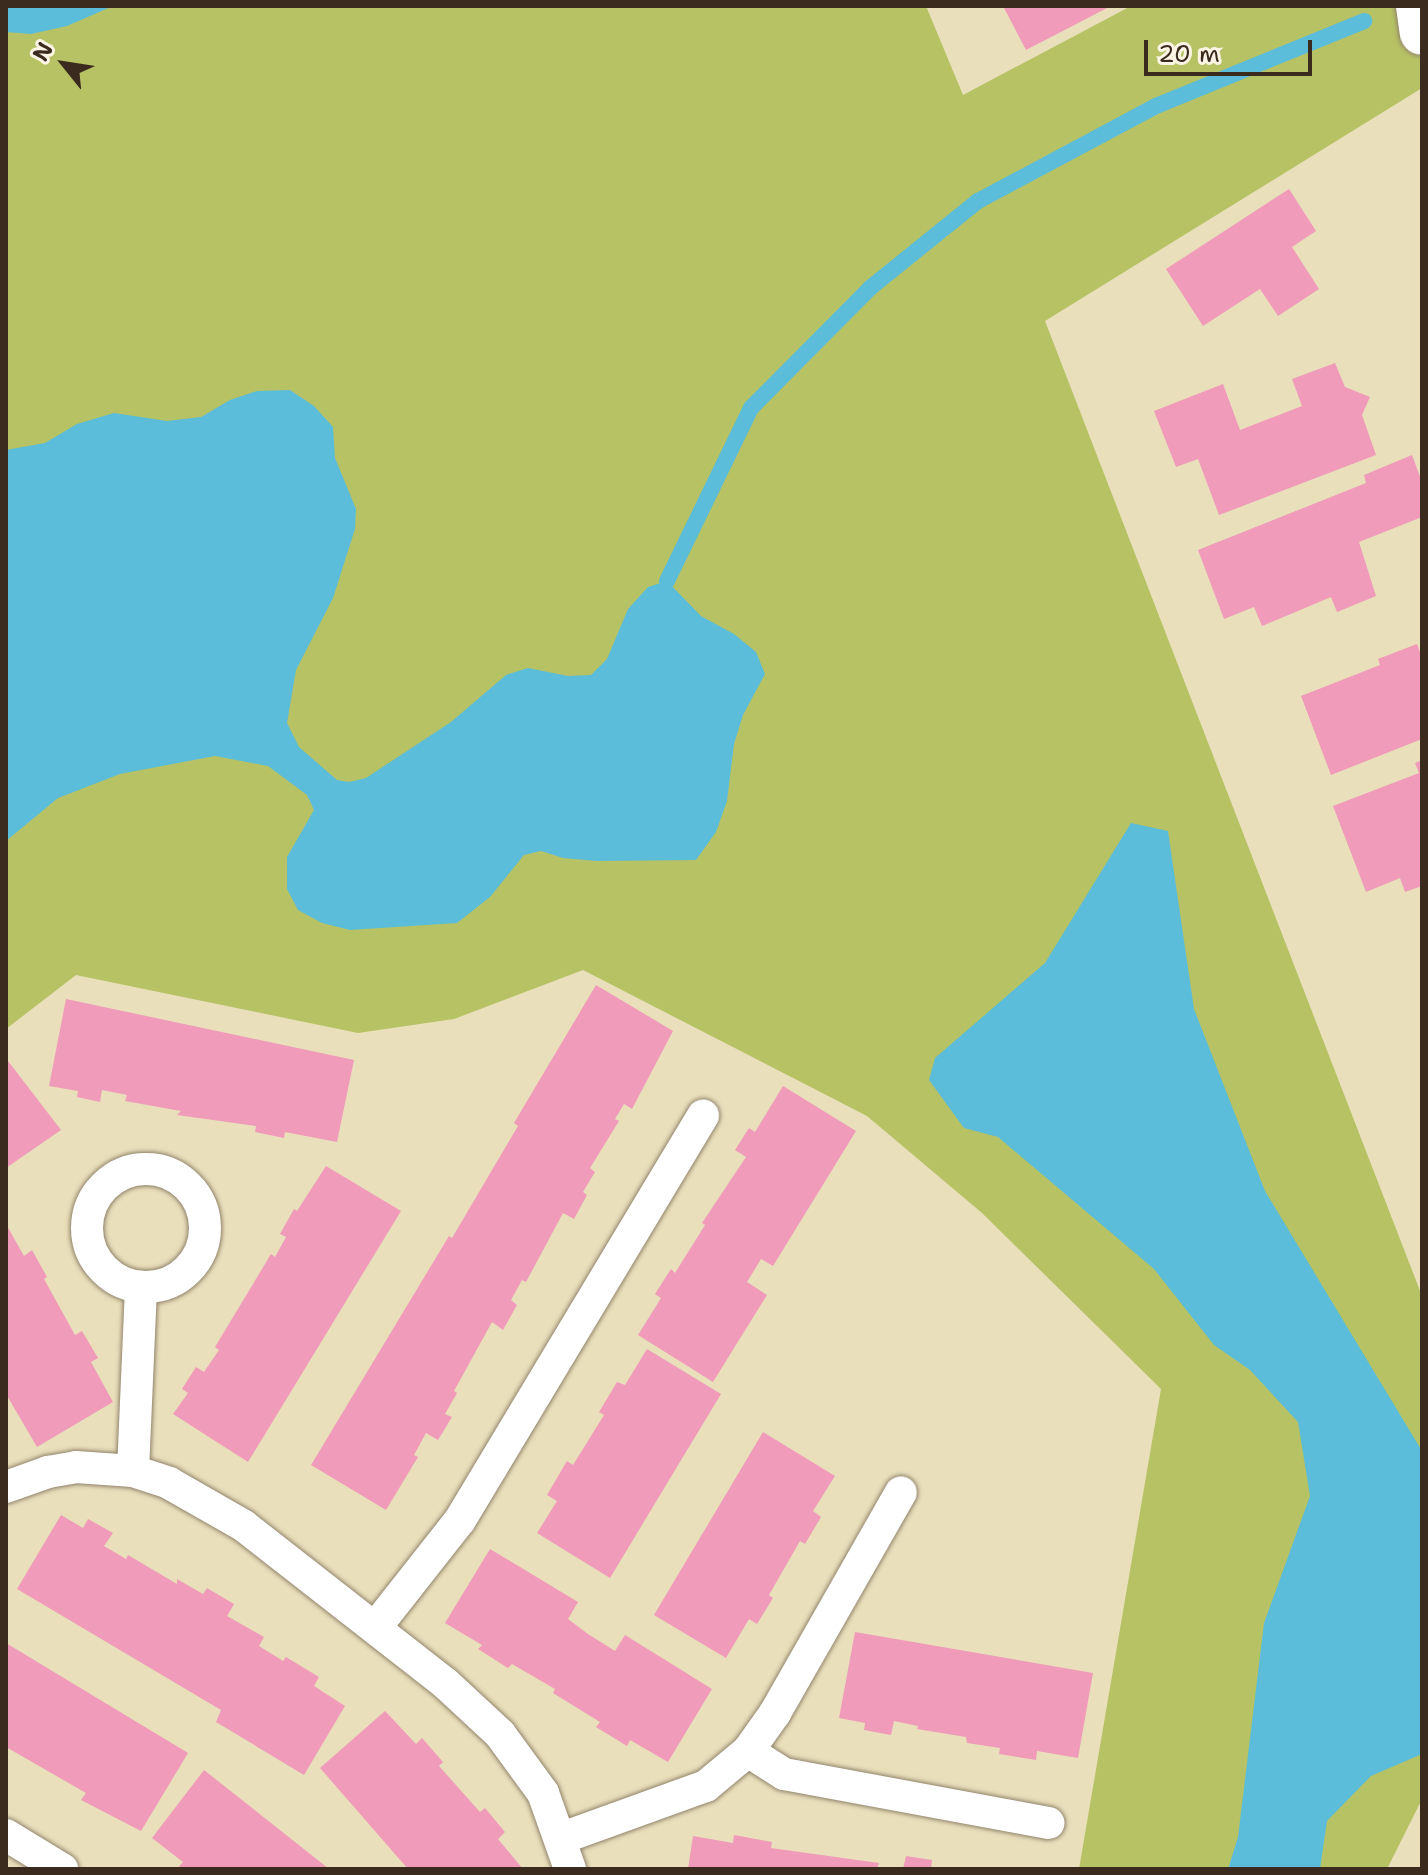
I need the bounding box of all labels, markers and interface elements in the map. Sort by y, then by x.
north arrow [24,24,104,104]
scale bar [1148,24,1316,74]
text: N [26,37,60,67]
text: 20 m [1158,38,1220,70]

